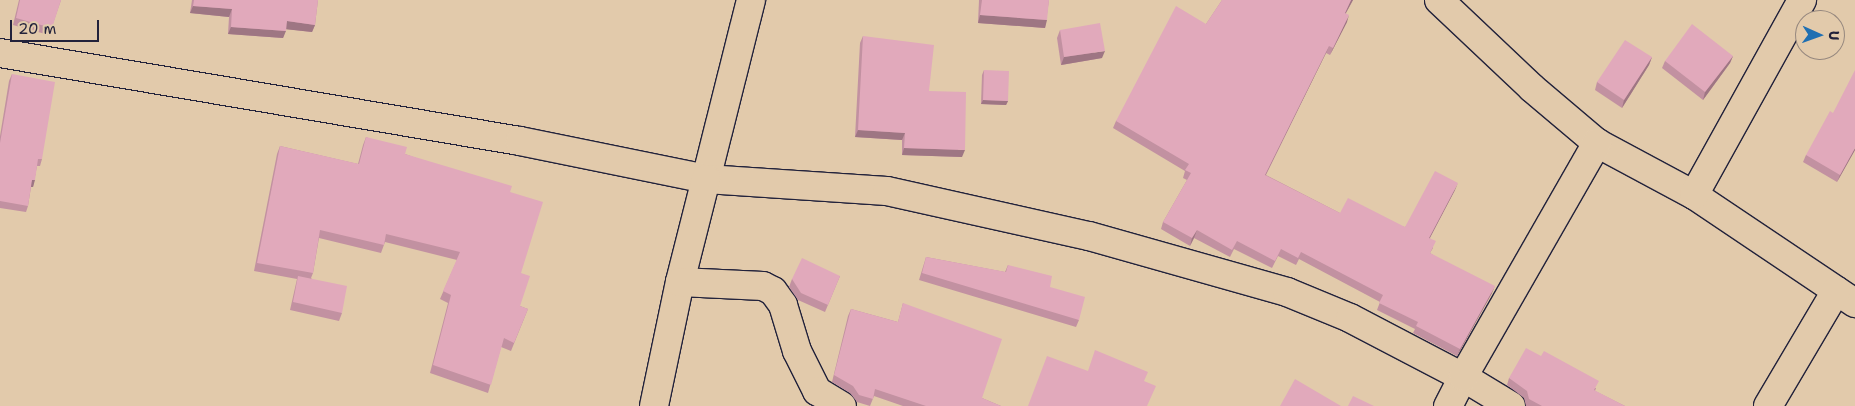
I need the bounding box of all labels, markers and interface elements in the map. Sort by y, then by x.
scale bar [12,10,101,42]
north arrow [1795,10,1845,60]
text: 20 m [18,19,57,39]
text: U [1825,30,1843,41]

